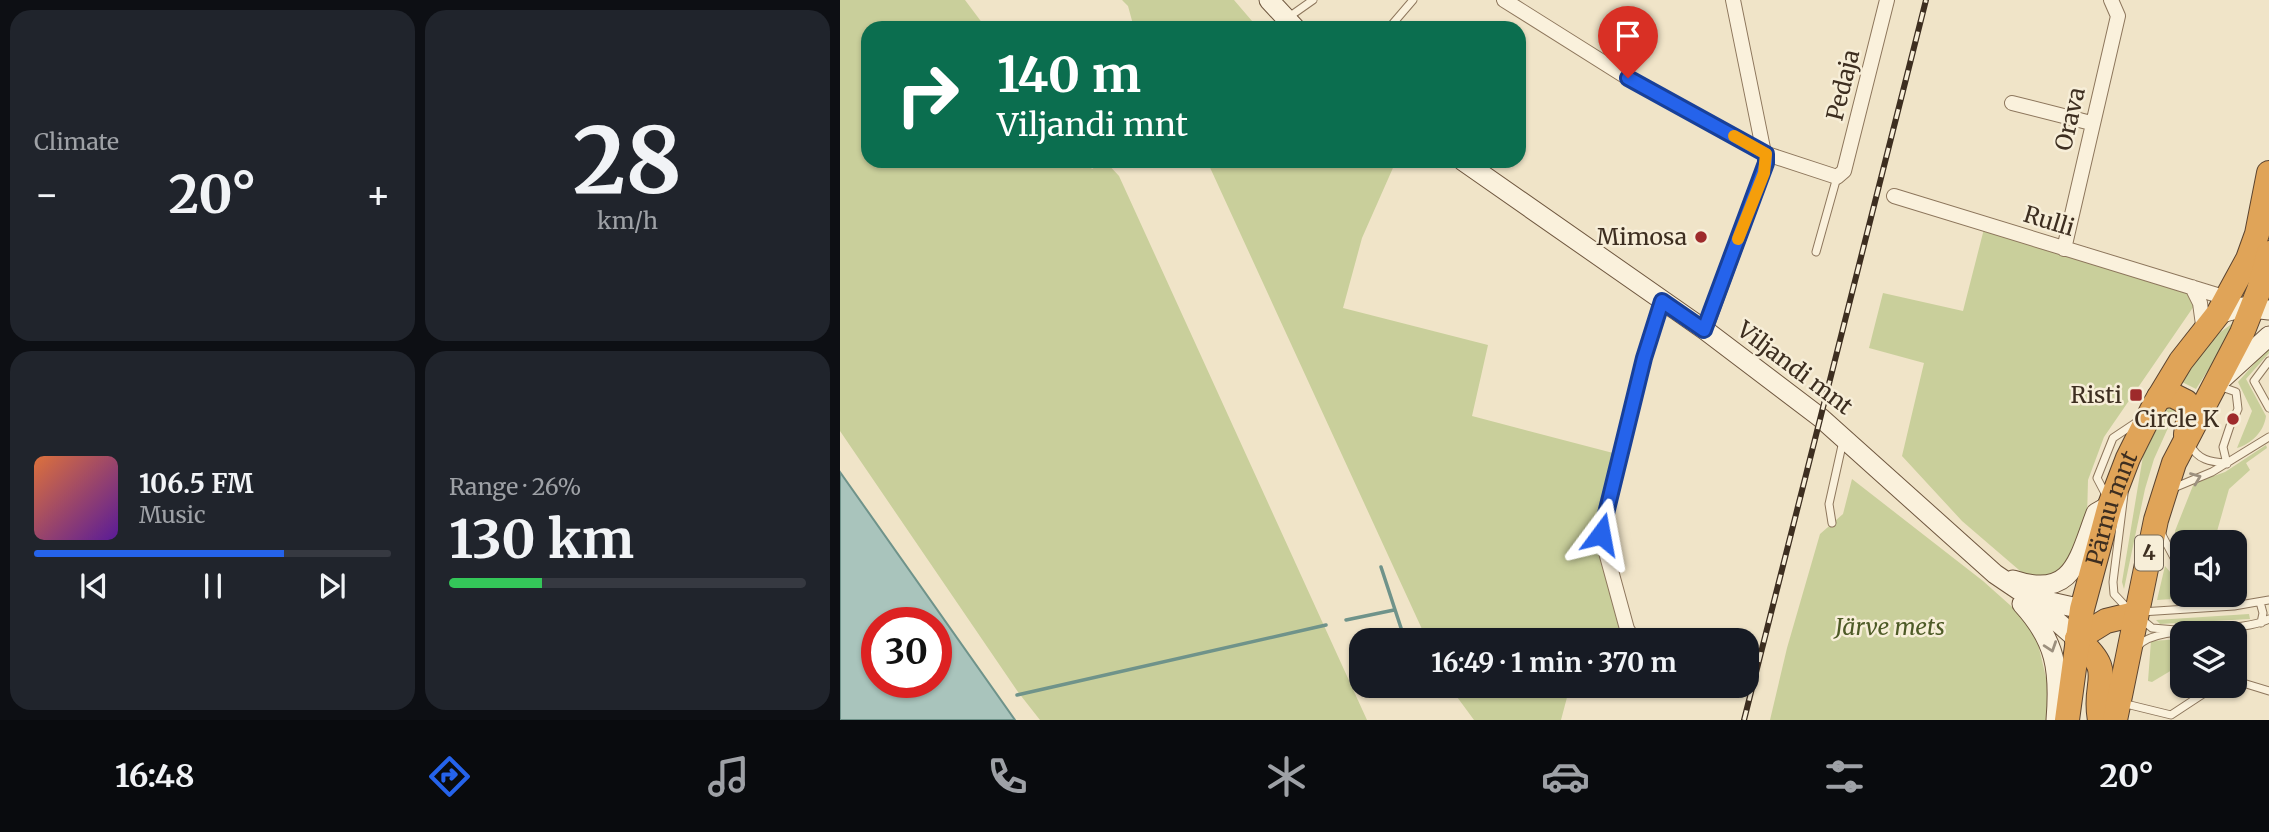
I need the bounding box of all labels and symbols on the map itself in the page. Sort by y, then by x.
pin [1598,6,1658,78]
street label: Pedaja [1820,46,1865,123]
street label: Orava [2048,84,2091,153]
street label: Rulli [2020,199,2078,242]
place label: Mimosa [1597,222,1687,251]
marker: Mimosa [1693,229,1709,245]
street label: Viljandi mnt [1731,314,1859,421]
place label: Risti [2071,380,2122,409]
marker: Risti [2128,387,2144,403]
place label: Circle K [2135,404,2219,433]
marker: Circle K [2225,411,2241,427]
street label: Pärnu mnt [2079,446,2143,569]
one-way arrow [2189,473,2201,487]
position arrow [1564,497,1638,571]
road number: 4 [2135,536,2163,570]
speed limit sign: 30 [861,607,952,698]
park label: Järve mets [1832,612,1945,641]
one-way arrow [2043,641,2057,653]

